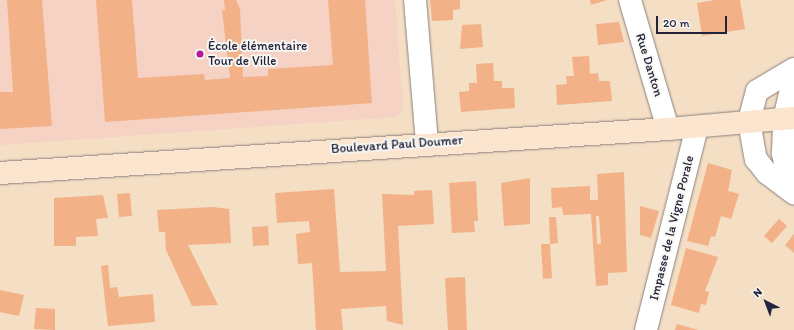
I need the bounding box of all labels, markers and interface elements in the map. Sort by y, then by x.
scale bar [658,8,729,34]
text: 20 m [663,16,690,30]
street label: Rue Danton [632,31,666,99]
place label: École élémentaire Tour de Ville [208,39,307,70]
marker: École élémentaire Tour de Ville [195,49,205,59]
street label: Boulevard Paul Doumer [331,133,463,157]
street label: Impasse de la Vigne Porale [647,154,697,302]
north arrow [746,282,786,322]
text: N [751,285,765,300]

